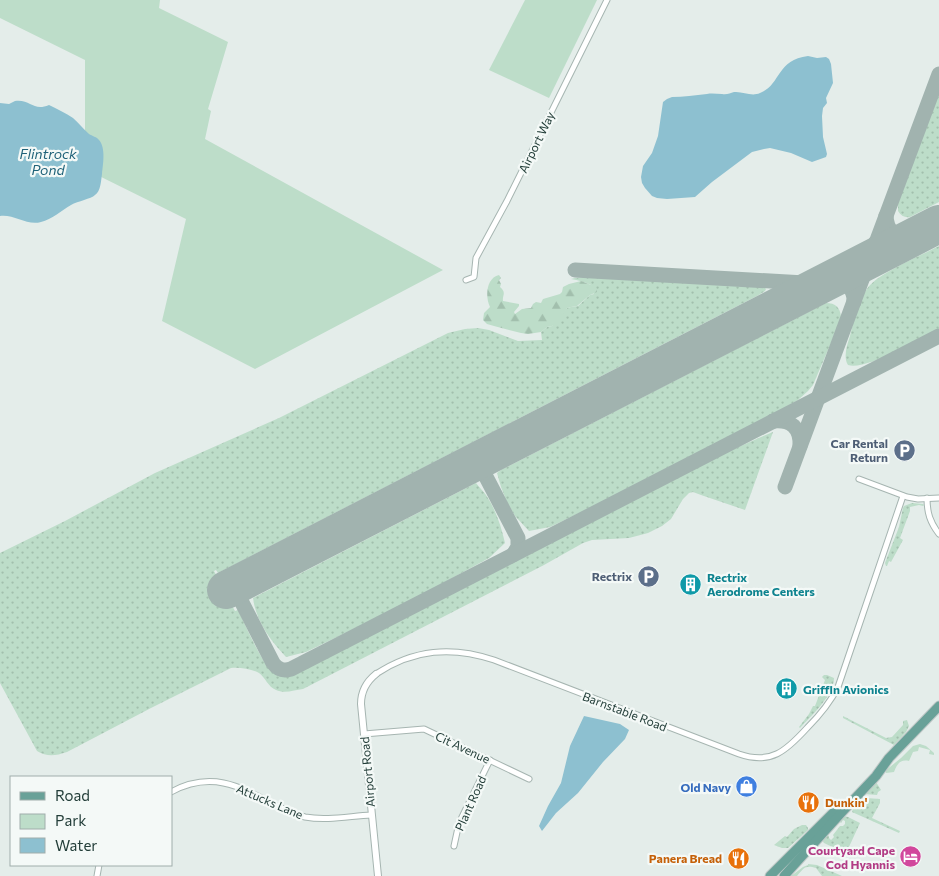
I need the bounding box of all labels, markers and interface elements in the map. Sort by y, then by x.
street label: Airport Way [515,109,557,175]
water label: Flintrock Pond [19,145,77,178]
place label: Car Rental Return [830,436,888,464]
parking icon: Car Rental Return [892,438,916,462]
parking icon: Rectrix [636,564,660,588]
place label: Rectrix [592,569,632,583]
place label: Rectrix Aerodrome Centers [707,570,815,598]
building icon: Rectrix Aerodrome Centers [679,572,703,596]
building icon: Griffin Avionics [775,677,799,701]
place label: Griffin Avionics [803,682,889,696]
street label: Barnstable Road [581,688,669,734]
street label: Cit Avenue [434,728,492,766]
street label: Airport Road [357,736,377,808]
street label: Plant Road [452,773,488,833]
shop icon: Old Navy [735,775,759,799]
legend [10,776,172,866]
place label: Old Navy [680,780,731,794]
street label: Attucks Lane [235,781,305,821]
text: Road [55,786,90,804]
restaurant icon: Dunkin' [797,790,821,814]
place label: Dunkin' [825,795,868,809]
text: Park [55,811,86,829]
text: Water [55,836,97,854]
place label: Courtyard Cape Cod Hyannis [808,843,895,871]
hotel icon: Courtyard Cape Cod Hyannis [899,845,923,869]
restaurant icon: Panera Bread [726,846,750,870]
place label: Panera Bread [649,851,722,865]

